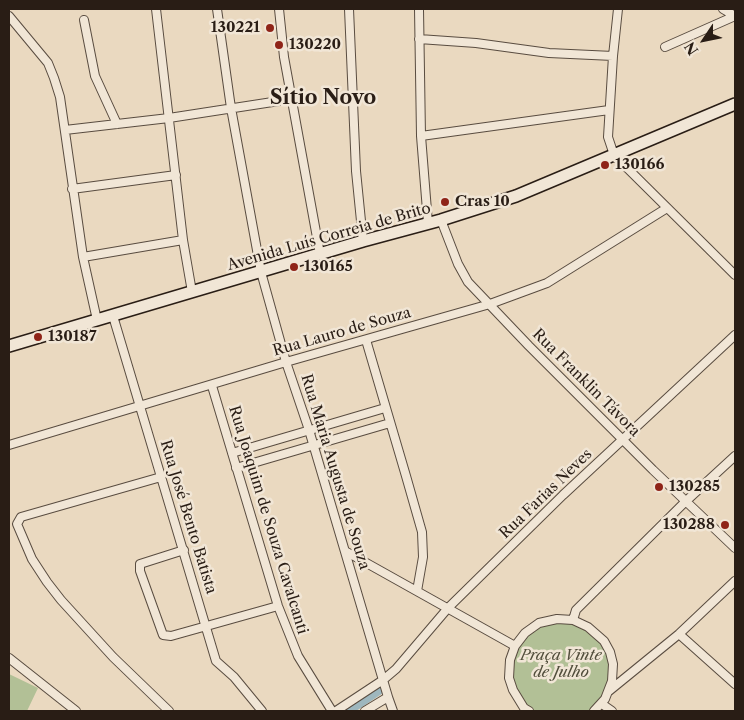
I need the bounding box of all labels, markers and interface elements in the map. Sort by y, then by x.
north arrow [679,15,729,65]
place label: 130221 [211,19,260,37]
marker: 130221 [264,22,276,34]
place label: 130220 [289,36,341,54]
text: N [681,38,702,58]
marker: 130220 [273,39,285,51]
district label: Sítio Novo [270,86,376,110]
place label: 130166 [615,156,664,174]
marker: 130166 [599,159,611,171]
place label: Cras 10 [455,193,510,211]
marker: Cras 10 [439,196,451,208]
street label: Avenida Luís Correia de Brito [225,199,433,275]
place label: 130165 [304,258,353,276]
marker: 130165 [288,261,300,273]
street label: Rua Lauro de Souza [271,304,413,360]
street label: Rua Franklin Távora [528,325,644,441]
place label: 130187 [48,328,97,346]
marker: 130187 [32,331,44,343]
street label: Rua Maria Augusta de Souza [297,372,373,572]
street label: Rua Joaquim de Souza Cavalcanti [225,404,311,636]
street label: Rua José Bento Batista [156,438,220,596]
street label: Rua Farias Neves [496,445,596,543]
place label: 130285 [669,478,720,496]
marker: 130285 [653,481,665,493]
place label: 130288 [663,516,715,534]
marker: 130288 [719,519,731,531]
park label: Praça Vinte de Julho [520,647,602,682]

